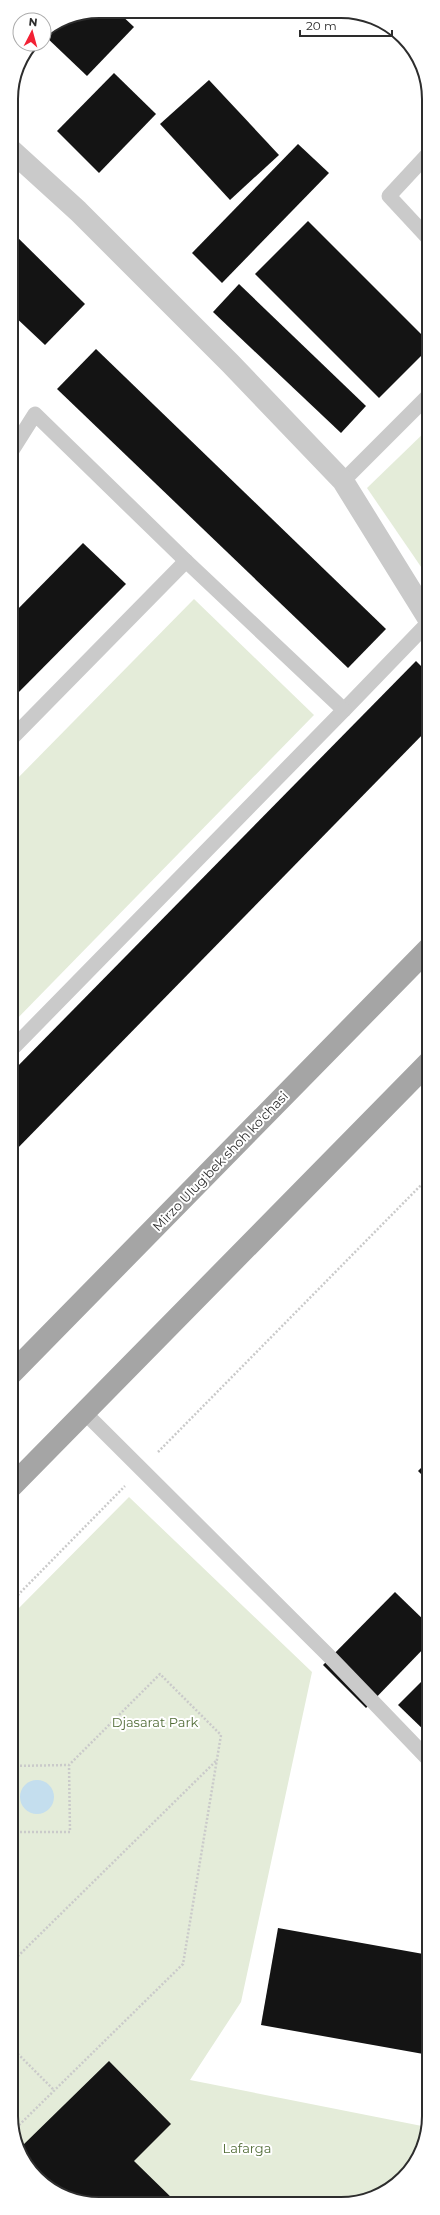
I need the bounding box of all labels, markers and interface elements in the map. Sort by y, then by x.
north arrow [12,12,52,52]
scale bar [300,12,392,38]
text: N [28,15,38,29]
text: 20 m [306,18,337,33]
street label: Mirzo Ulug'bek shoh ko'chasi [149,1088,291,1234]
park label: Djasarat Park [112,1714,199,1730]
park label: Lafarga [223,2140,271,2156]

